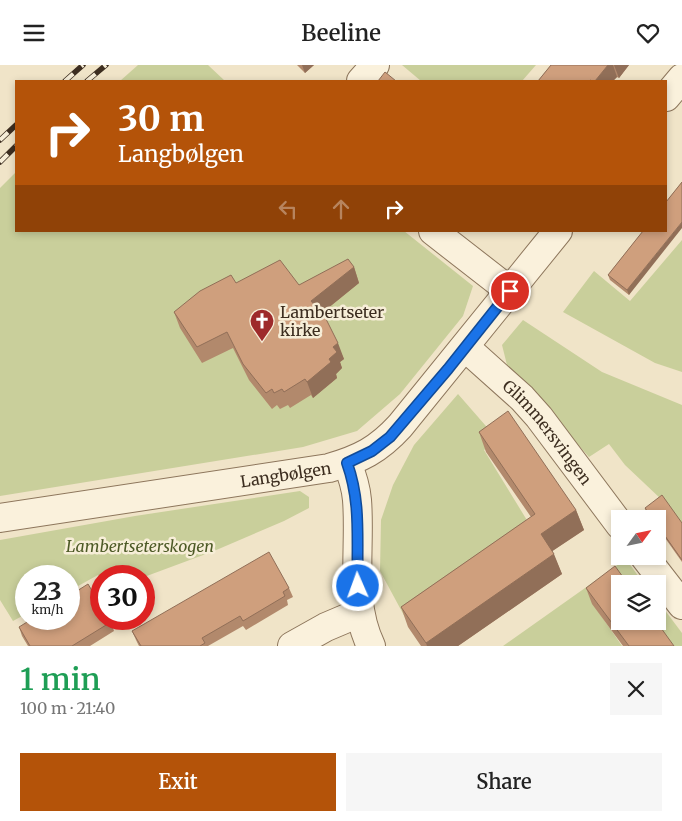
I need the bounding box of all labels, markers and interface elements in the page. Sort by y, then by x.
icon: menu [20,19,48,47]
text: Beeline [301,19,381,47]
icon: heart [634,19,662,47]
text: 30 m [118,97,204,141]
icon: right [35,100,100,165]
text: Langbølgen [118,140,244,168]
icon: left [274,195,302,223]
icon: ahead [327,195,355,223]
icon: right [380,195,408,223]
pin [489,270,531,312]
icon: arrive [496,277,524,305]
place label: Lambertseter kirke [280,302,384,340]
church icon: Lambertseter kirke [249,308,275,342]
street label: Glimmersvingen [499,376,596,489]
street label: Langbølgen [239,458,333,491]
north arrow [611,510,666,565]
map controls [611,510,666,630]
park label: Lambertseterskogen [66,536,214,556]
position arrow [331,559,383,611]
speed limit sign: 30 [90,565,155,630]
text: 23 [33,575,62,607]
button: layers [611,575,666,630]
text: km/h [32,602,63,617]
text: 1 min [20,660,101,698]
button: close [610,663,662,715]
text: 100 m · 21:40 [20,698,115,718]
button: Exit [20,753,336,811]
button: Share [346,753,662,811]

